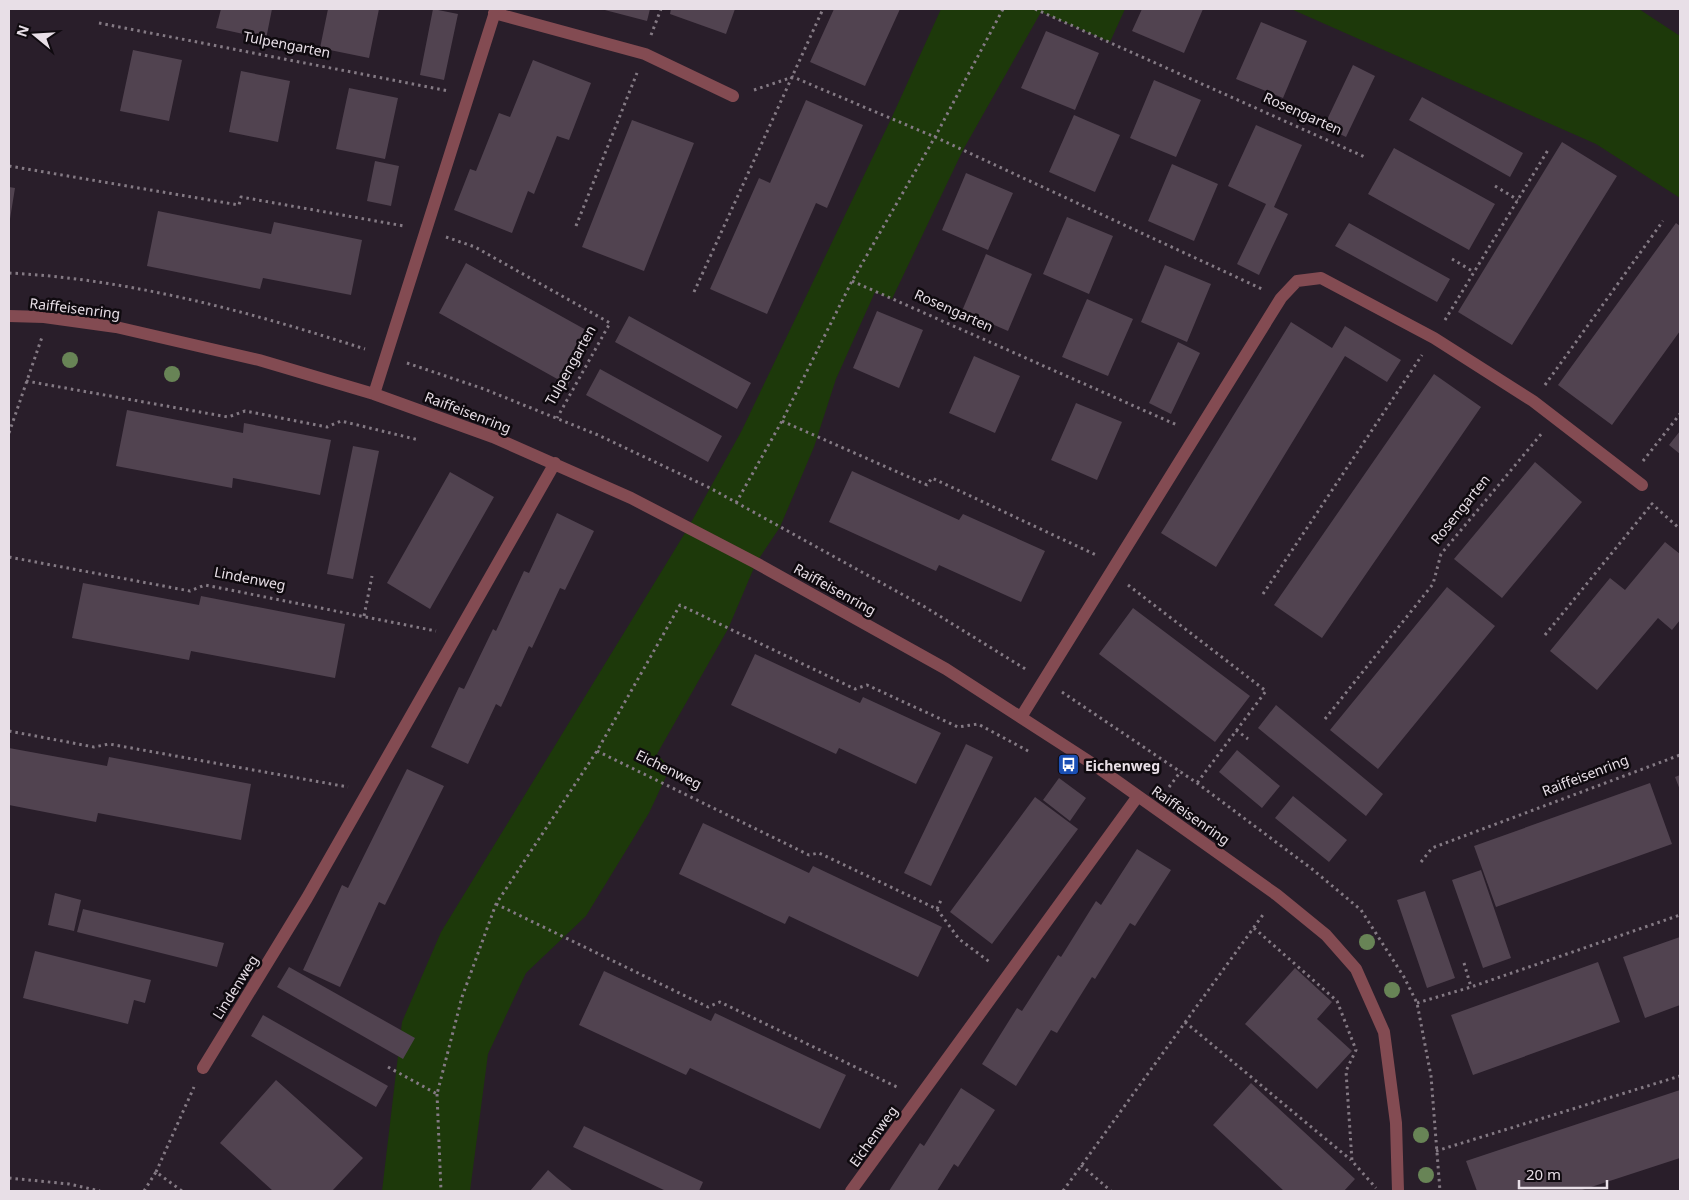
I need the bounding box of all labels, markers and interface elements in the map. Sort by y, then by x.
north arrow [10,10,60,60]
text: N [11,22,33,39]
street label: Tulpengarten [242,26,332,62]
street label: Rosengarten [1261,87,1345,139]
street label: Rosengarten [912,284,996,336]
street label: Raiffeisenring [29,293,121,323]
street label: Tulpengarten [540,322,600,408]
street label: Raiffeisenring [422,387,514,437]
street label: Rosengarten [1426,470,1494,548]
street label: Raiffeisenring [790,559,880,619]
street label: Lindenweg [213,562,287,594]
street label: Eichenweg [633,745,705,793]
street label: Raiffeisenring [1539,750,1631,800]
bus stop icon: Eichenweg [1057,753,1081,777]
place label: Eichenweg [1085,756,1160,775]
street label: Raiffeisenring [1148,781,1234,849]
street label: Lindenweg [208,951,262,1023]
street label: Eichenweg [844,1102,902,1170]
scale bar [1519,1158,1606,1190]
text: 20 m [1526,1164,1561,1184]

